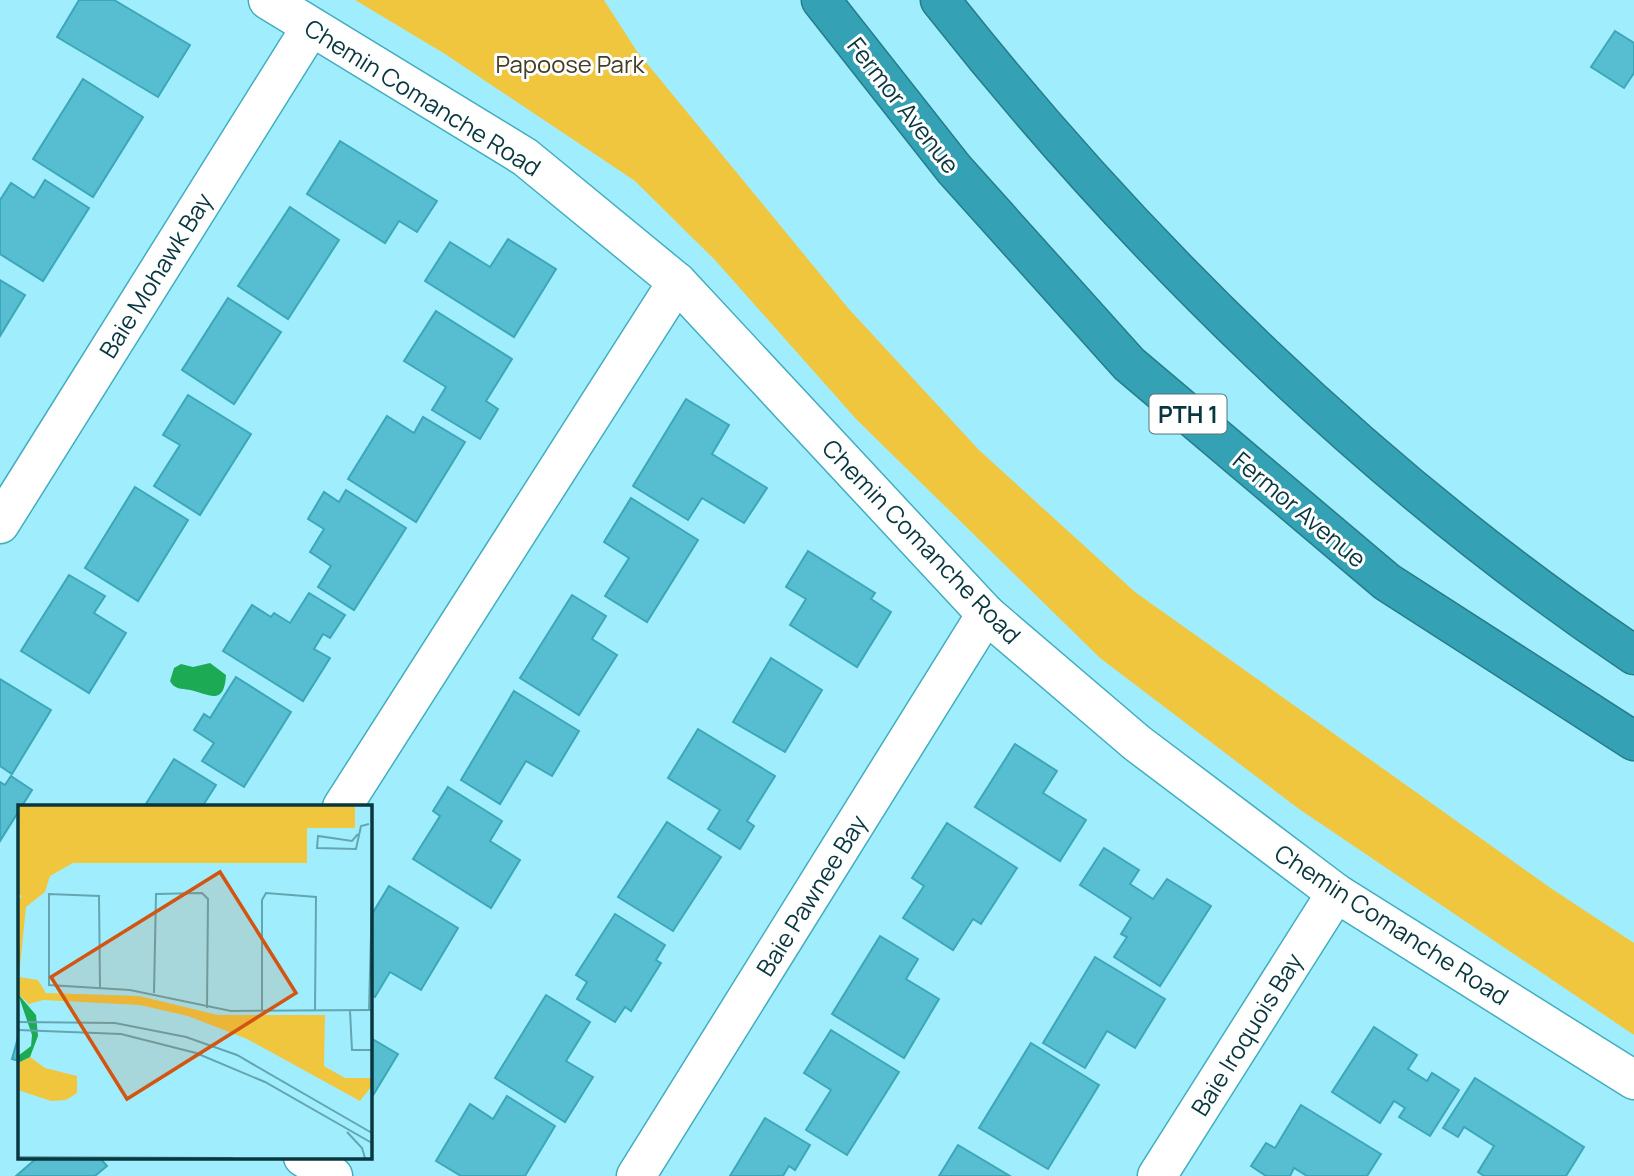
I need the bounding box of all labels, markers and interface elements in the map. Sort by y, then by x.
street label: Chemin Comanche Road [299,11,547,183]
street label: Fermor Avenue [840,30,968,180]
park label: Papoose Park [495,47,646,80]
street label: Baie Mohawk Bay [91,186,219,364]
road number: PTH 1 [1150,394,1226,434]
street label: Chemin Comanche Road [815,431,1029,651]
street label: Fermor Avenue [1226,443,1374,575]
inset map [18,805,371,1158]
street label: Baie Pawnee Bay [748,808,874,982]
street label: Chemin Comanche Road [1269,836,1515,1012]
street label: Baie Iroquois Bay [1183,946,1310,1122]

